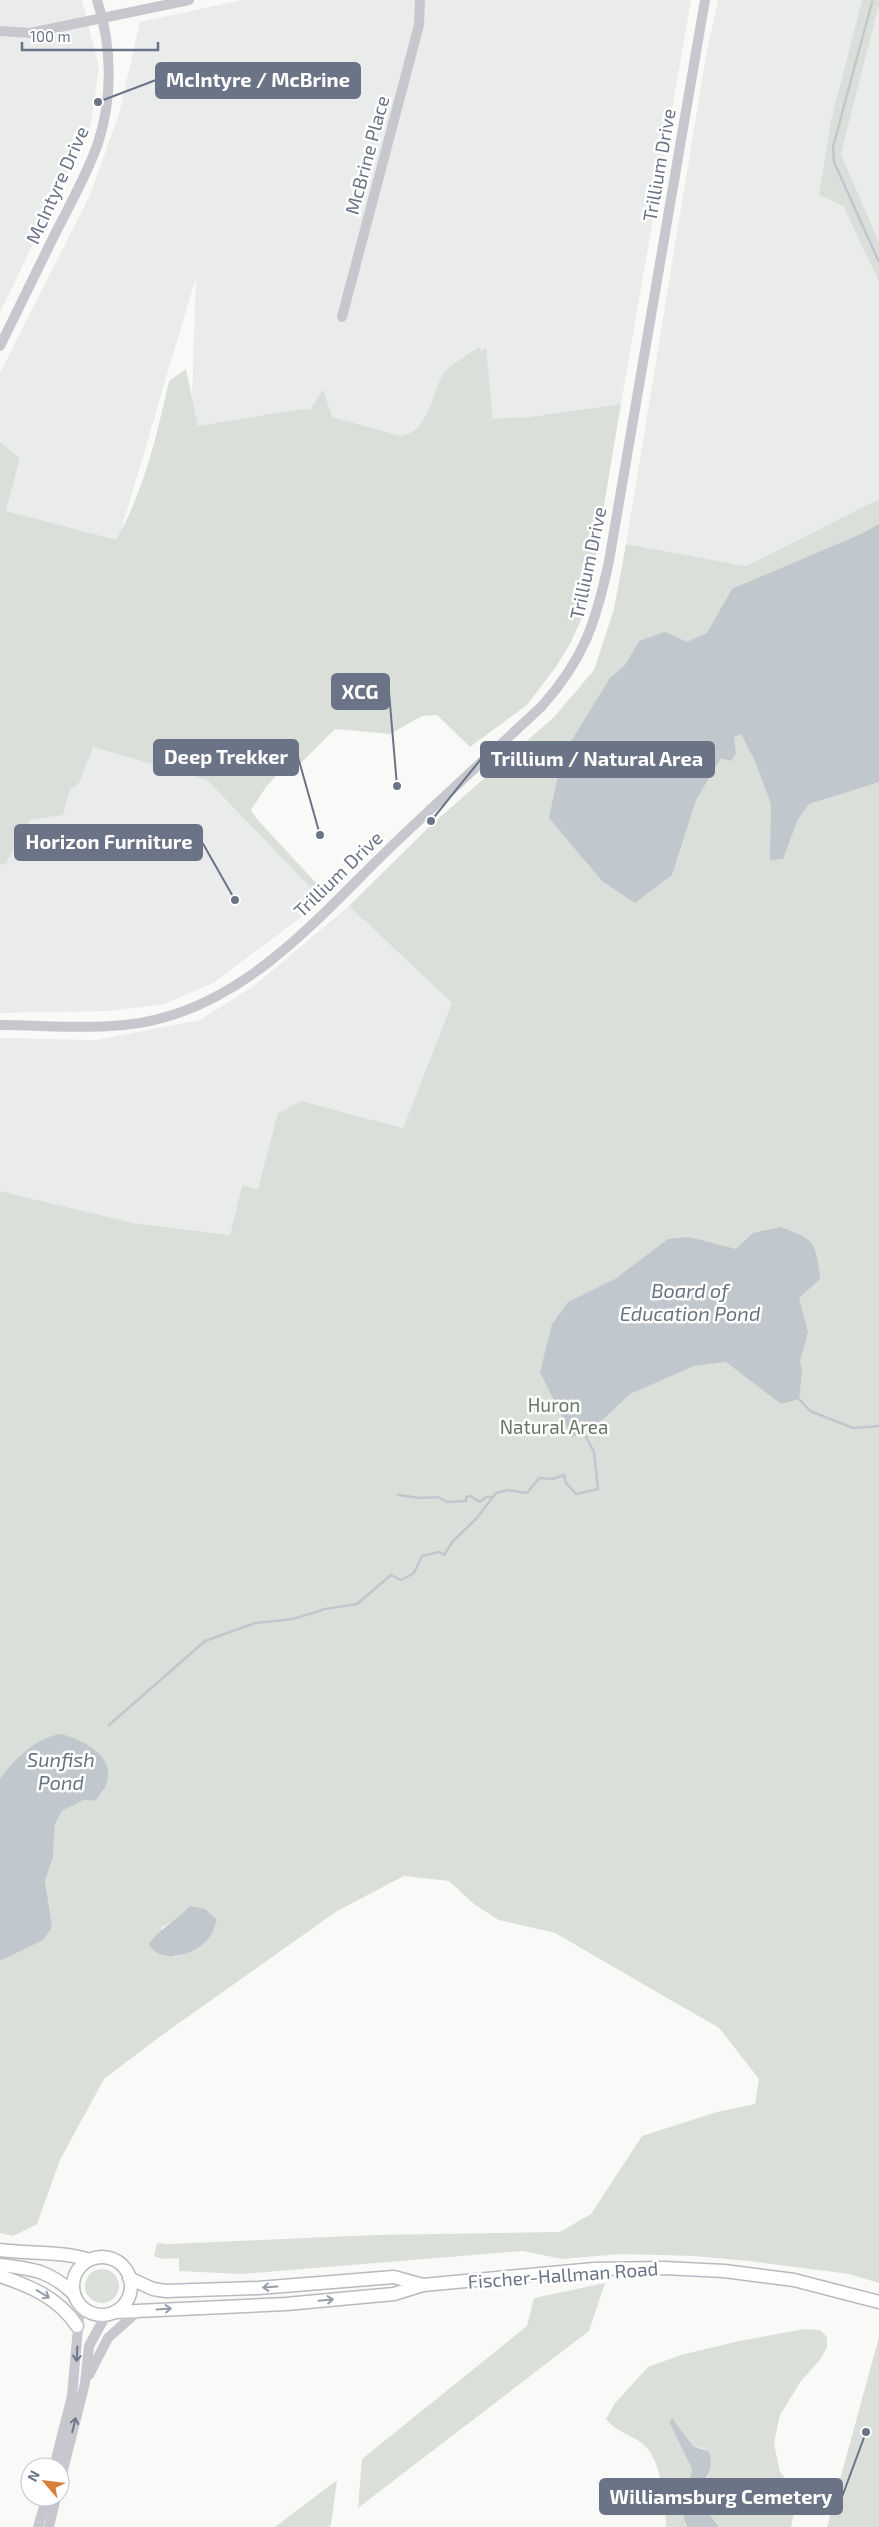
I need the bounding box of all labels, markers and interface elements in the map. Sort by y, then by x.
scale bar [22,20,159,52]
text: 100 m [30,27,71,45]
callout: McIntyre / McBrine [156,63,360,98]
text: McIntyre / McBrine [166,67,350,92]
street label: McBrine Place [340,93,393,217]
street label: Trillium Drive [637,107,680,223]
street label: McIntyre Drive [20,122,93,247]
street label: Trillium Drive [564,505,611,621]
callout: XCG [332,674,389,709]
text: XCG [342,679,379,703]
callout: Deep Trekker [154,740,298,775]
callout: Trillium / Natural Area [481,742,714,777]
text: Deep Trekker [164,744,288,768]
text: Trillium / Natural Area [491,746,703,770]
callout: Horizon Furniture [15,825,202,860]
street label: Trillium Drive [289,826,387,922]
text: Horizon Furniture [26,829,192,853]
water label: Board of Education Pond [620,1278,761,1325]
park label: Huron Natural Area [500,1393,608,1438]
water label: Sunfish Pond [27,1747,95,1794]
street label: Fischer-Hallman Road [467,2256,659,2293]
one-way arrow [263,2282,279,2292]
one-way arrow [36,2290,50,2300]
one-way arrow [318,2295,334,2305]
one-way arrow [155,2305,171,2314]
one-way arrow [72,2346,81,2362]
one-way arrow [70,2418,79,2434]
north arrow [20,2457,70,2507]
text: N [23,2467,43,2484]
callout: Williamsburg Cemetery [600,2479,842,2514]
text: Williamsburg Cemetery [610,2484,833,2509]

